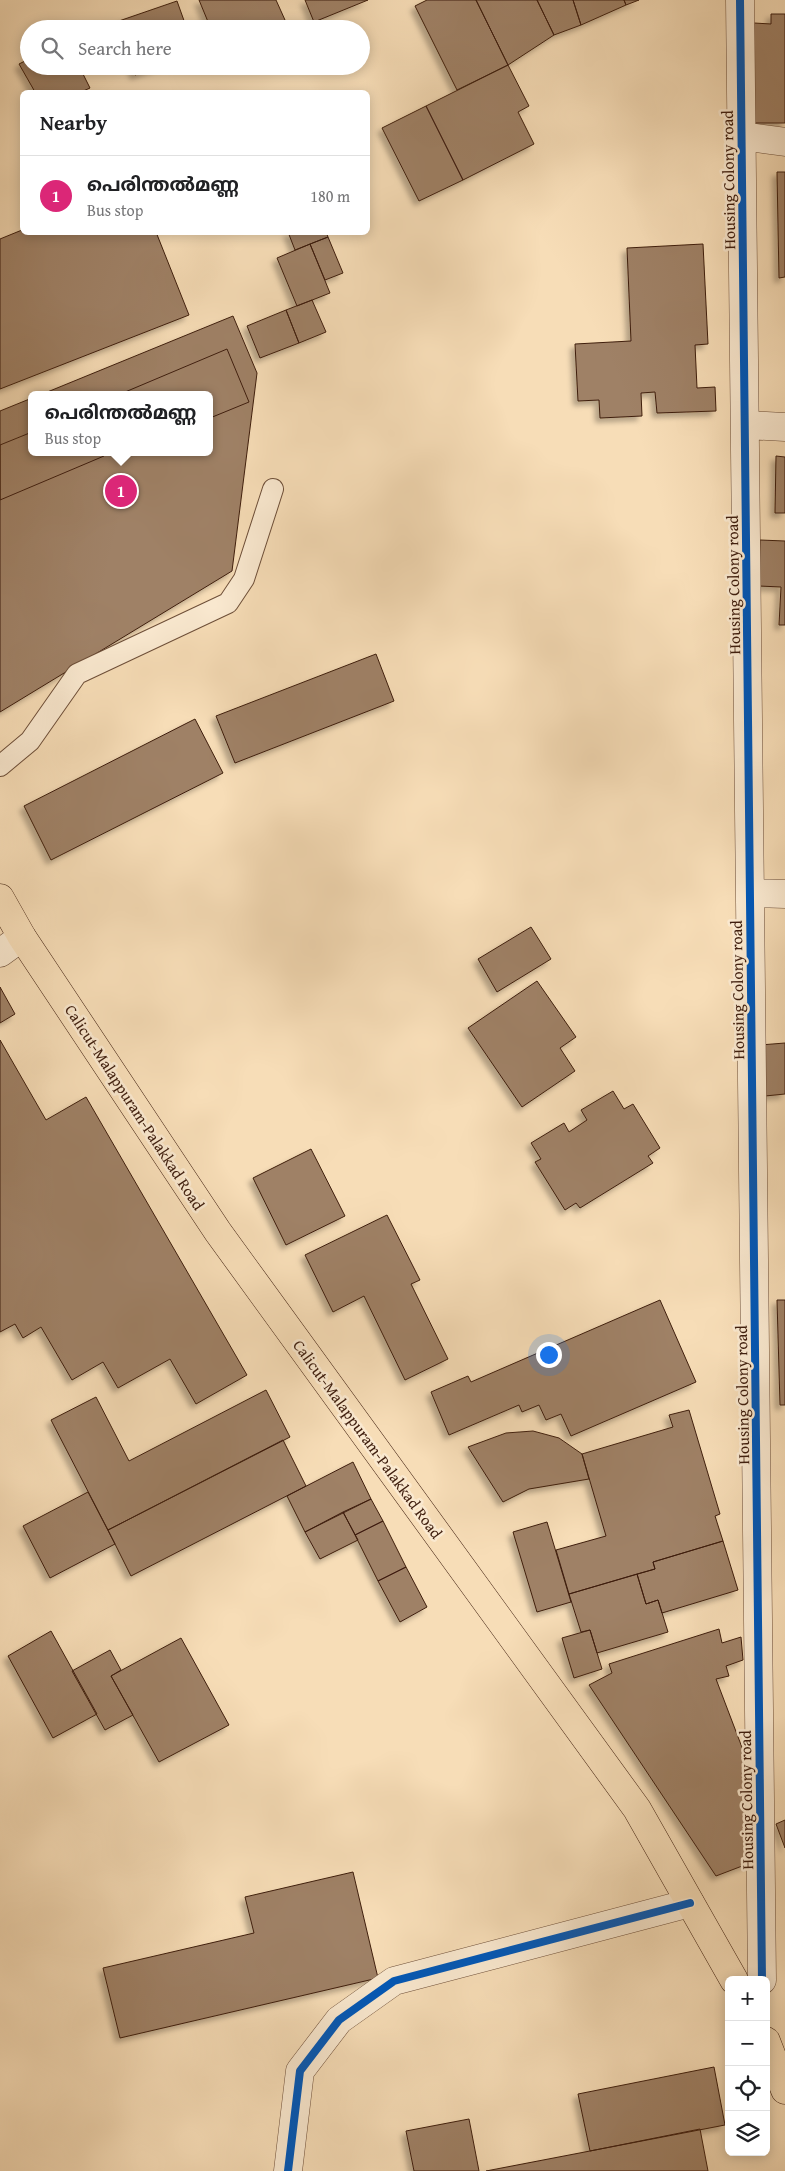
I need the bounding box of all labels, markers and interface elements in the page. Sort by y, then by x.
search box [20,20,370,75]
icon: search [38,34,66,62]
text: Search here [78,34,172,62]
text: Nearby [40,107,107,138]
street label: Housing Colony road [715,110,741,250]
text: പെരിന്തൽമണ്ണ [87,170,239,198]
text: 1 [52,184,60,208]
text: 180 m [310,184,350,208]
text: Bus stop [87,198,143,222]
popup [28,391,213,456]
text: പെരിന്തൽമണ്ണ [45,398,196,426]
text: Bus stop [45,426,101,450]
pin: 1 [105,472,137,510]
street label: Housing Colony road [720,515,746,655]
street label: Housing Colony road [724,920,750,1060]
street label: Calicut-Malappuram-Palakkad Road [59,999,211,1215]
street label: Housing Colony road [729,1325,755,1465]
street label: Calicut-Malappuram-Palakkad Road [287,1334,449,1544]
your location [536,1342,562,1368]
street label: Housing Colony road [733,1730,759,1870]
map controls [725,1976,770,2156]
button: + [725,1976,770,2021]
button: − [725,2021,770,2066]
button: locate [725,2066,770,2111]
button: layers [725,2111,770,2156]

